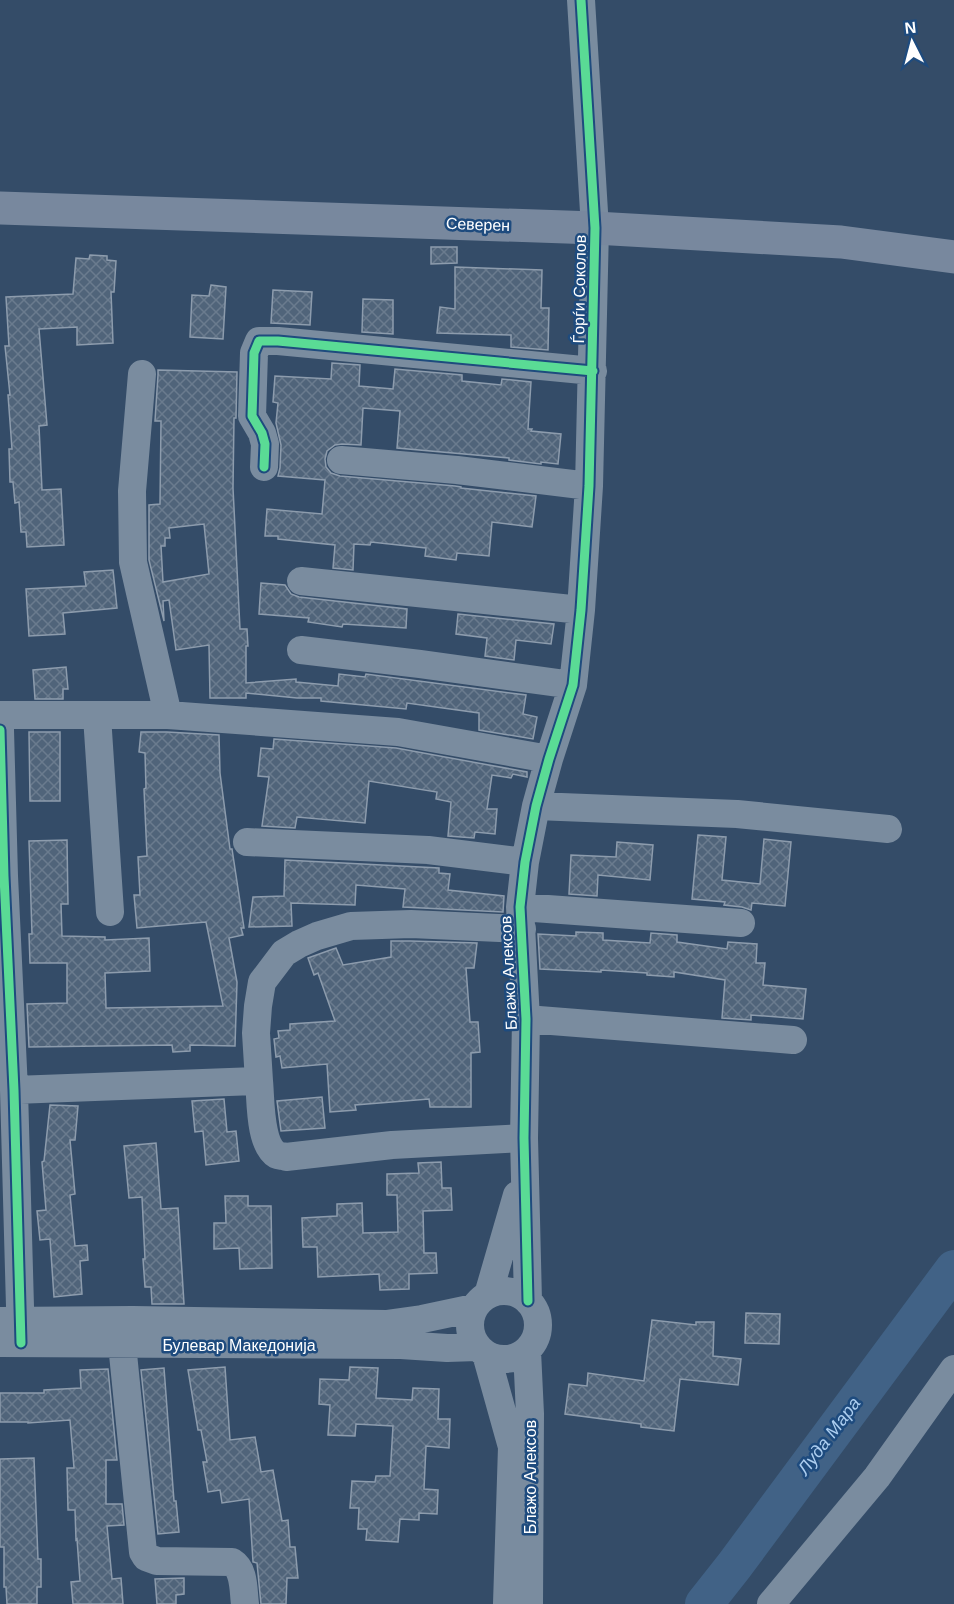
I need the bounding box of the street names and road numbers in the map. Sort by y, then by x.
street label: Северен [446,215,510,234]
street label: Ѓорѓи Соколов [569,234,589,344]
street label: Блажо Алексов [497,915,520,1030]
street label: Булевар Македонија [162,1337,316,1354]
street label: Блажо Алексов [522,1420,539,1534]

